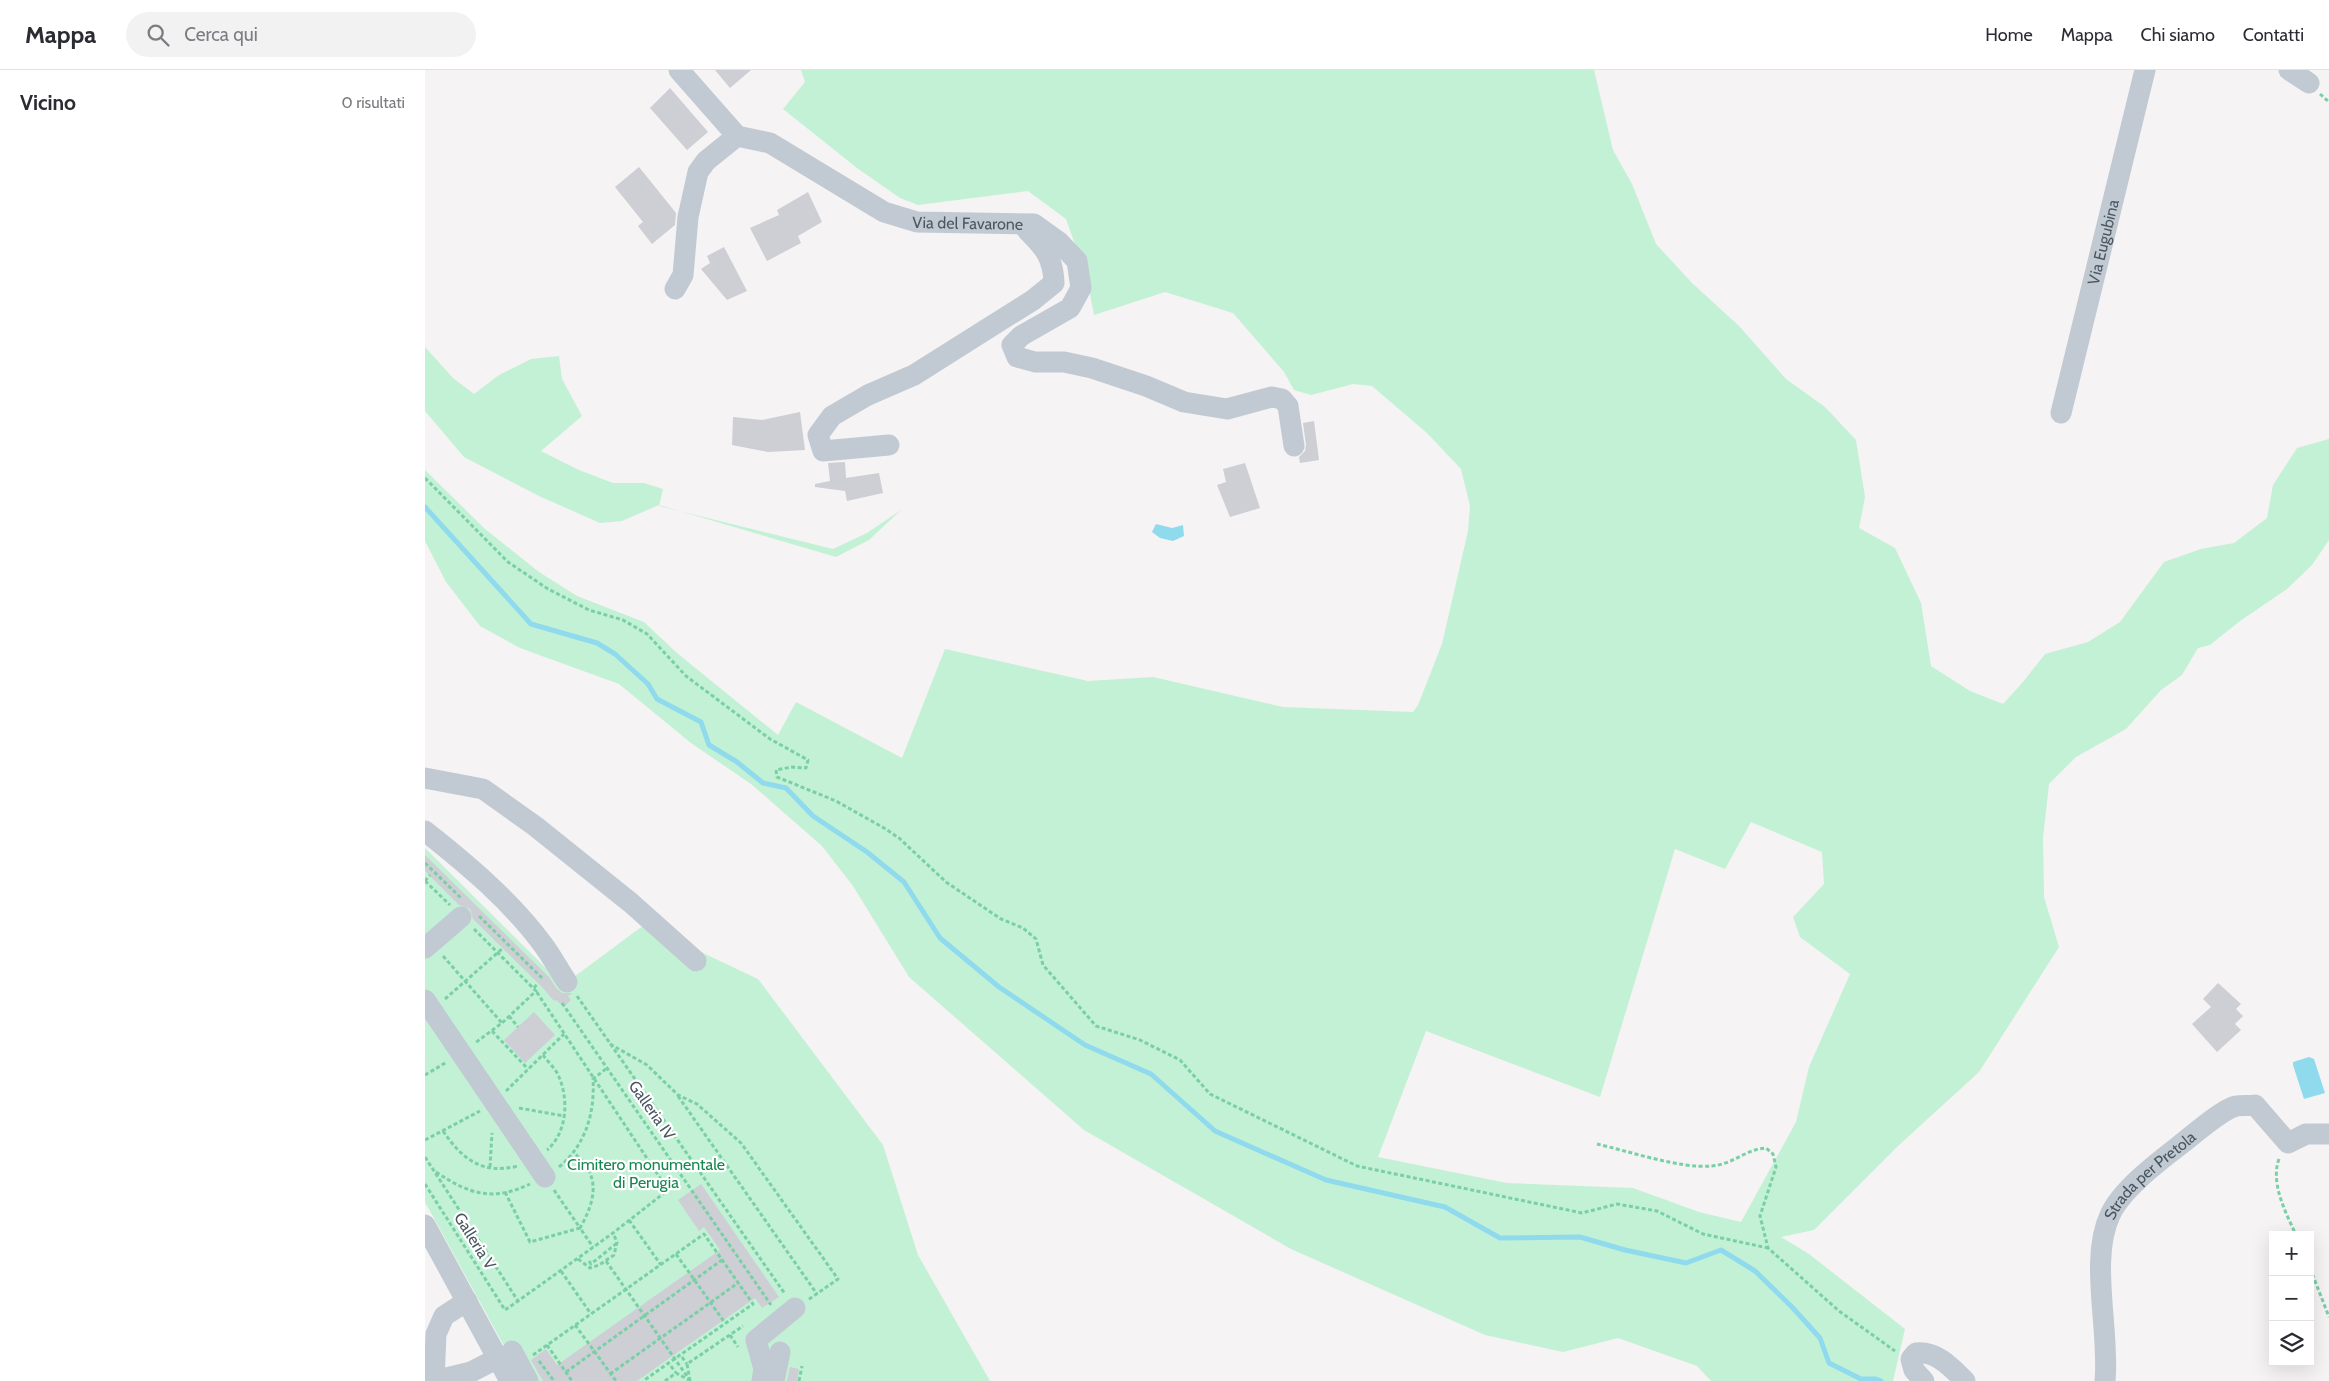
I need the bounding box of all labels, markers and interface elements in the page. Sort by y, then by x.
search box [126,12,476,57]
text: Mappa [25,20,96,49]
icon: search [144,21,172,49]
text: Cerca qui [184,23,258,46]
text: Home [1985,24,2033,46]
text: Mappa [2061,24,2113,46]
text: Chi siamo [2141,24,2215,46]
text: Contatti [2243,24,2304,46]
text: Vicino [20,90,76,115]
text: 0 risultati [341,93,405,112]
street label: Via Eugubina [2083,197,2123,287]
street label: Via del Favarone [912,212,1023,233]
street label: Galleria IV [625,1077,679,1143]
street label: Strada per Pretola [2100,1127,2200,1222]
park label: Cimitero monumentale di Perugia [567,1155,725,1192]
street label: Galleria V [450,1209,500,1273]
map controls [2269,1231,2314,1366]
button: + [2269,1231,2314,1276]
button: − [2269,1276,2314,1321]
button: layers [2269,1321,2314,1366]

